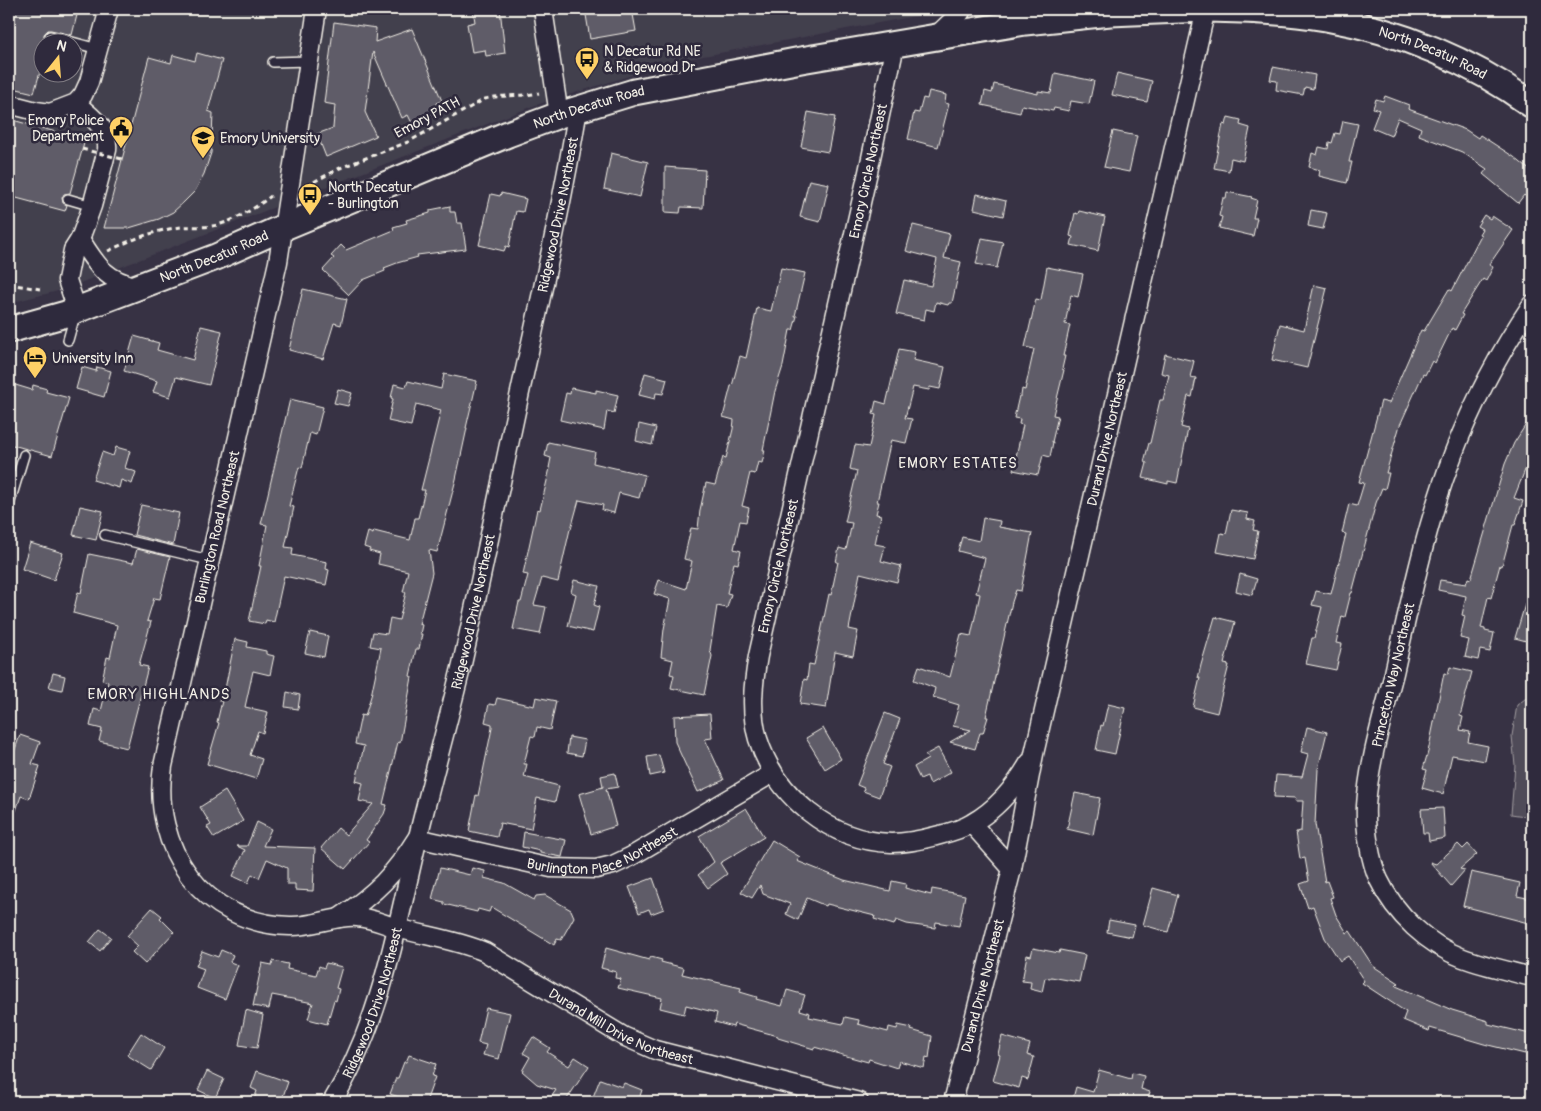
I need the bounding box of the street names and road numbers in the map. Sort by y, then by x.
street label: North Decatur Road [1377,23,1490,83]
street label: North Decatur Road [531,82,646,133]
street label: Emory PATH [391,93,463,142]
street label: Emory Circle Northeast [846,102,891,240]
street label: Ridgewood Drive Northeast [534,135,582,294]
street label: North Decatur Road [157,227,271,287]
street label: Durand Drive Northeast [1084,370,1131,508]
street label: Burlington Road Northeast [192,449,243,605]
street label: Emory Circle Northeast [755,497,802,635]
street label: Ridgewood Drive Northeast [448,532,499,691]
street label: Princeton Way Northeast [1369,601,1418,749]
street label: Burlington Place Northeast [525,823,681,878]
street label: Durand Drive Northeast [958,917,1008,1054]
street label: Ridgewood Drive Northeast [339,925,406,1081]
street label: Durand Mill Drive Northeast [545,985,695,1068]

